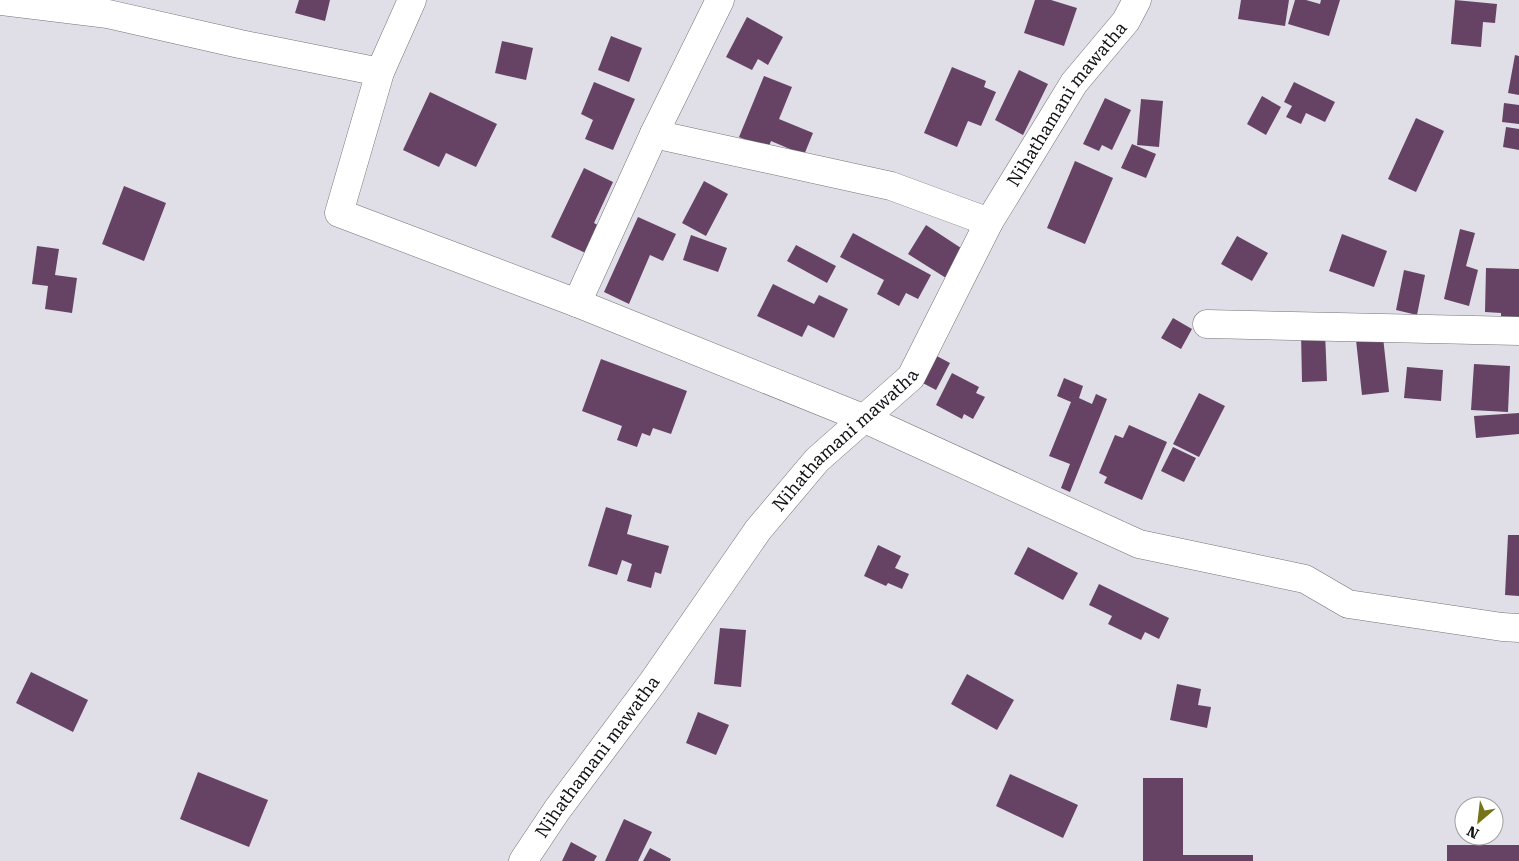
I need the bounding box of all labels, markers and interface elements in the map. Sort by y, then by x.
street label: Nihathamani mawatha [1002,17,1131,190]
street label: Nihathamani mawatha [768,366,923,515]
street label: Nihathamani mawatha [531,672,664,841]
north arrow [1454,796,1504,846]
text: N [1464,823,1481,842]

